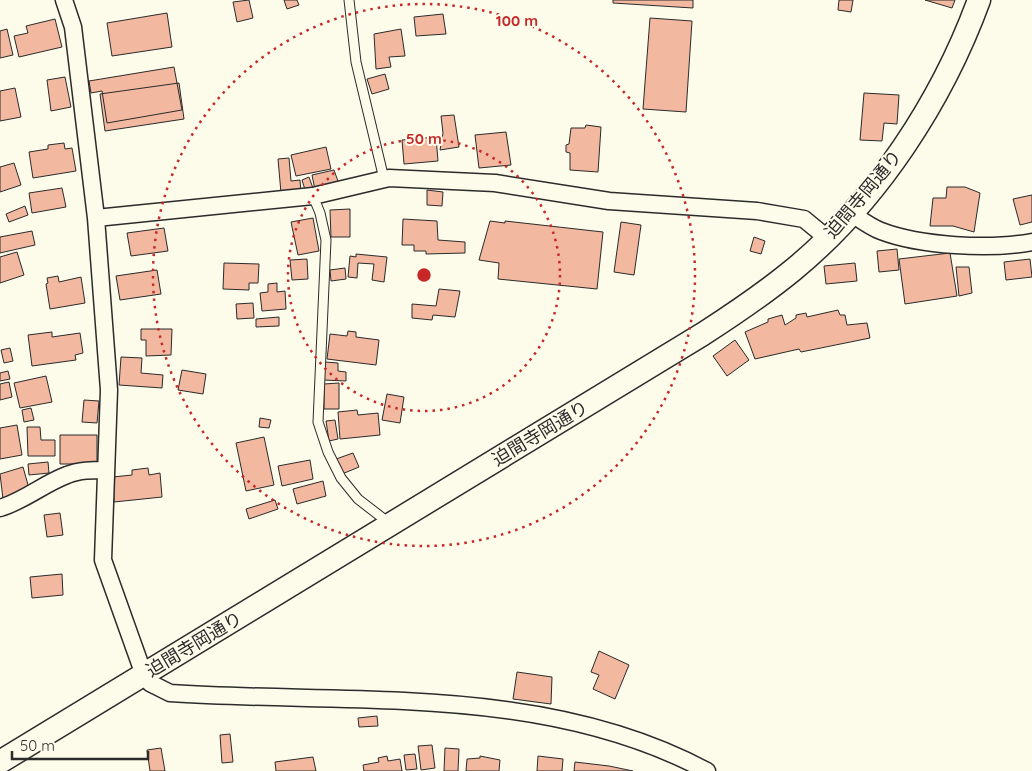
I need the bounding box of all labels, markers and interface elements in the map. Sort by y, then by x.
text: 100 m [496,11,538,30]
text: 50 m [406,129,442,148]
street label: 迫間寺岡通り [819,145,907,243]
centre of rings [415,266,433,284]
street label: 迫間寺岡通り [488,395,592,471]
street label: 迫間寺岡通り [142,606,246,682]
scale bar [12,728,149,760]
text: 50 m [20,736,55,755]

